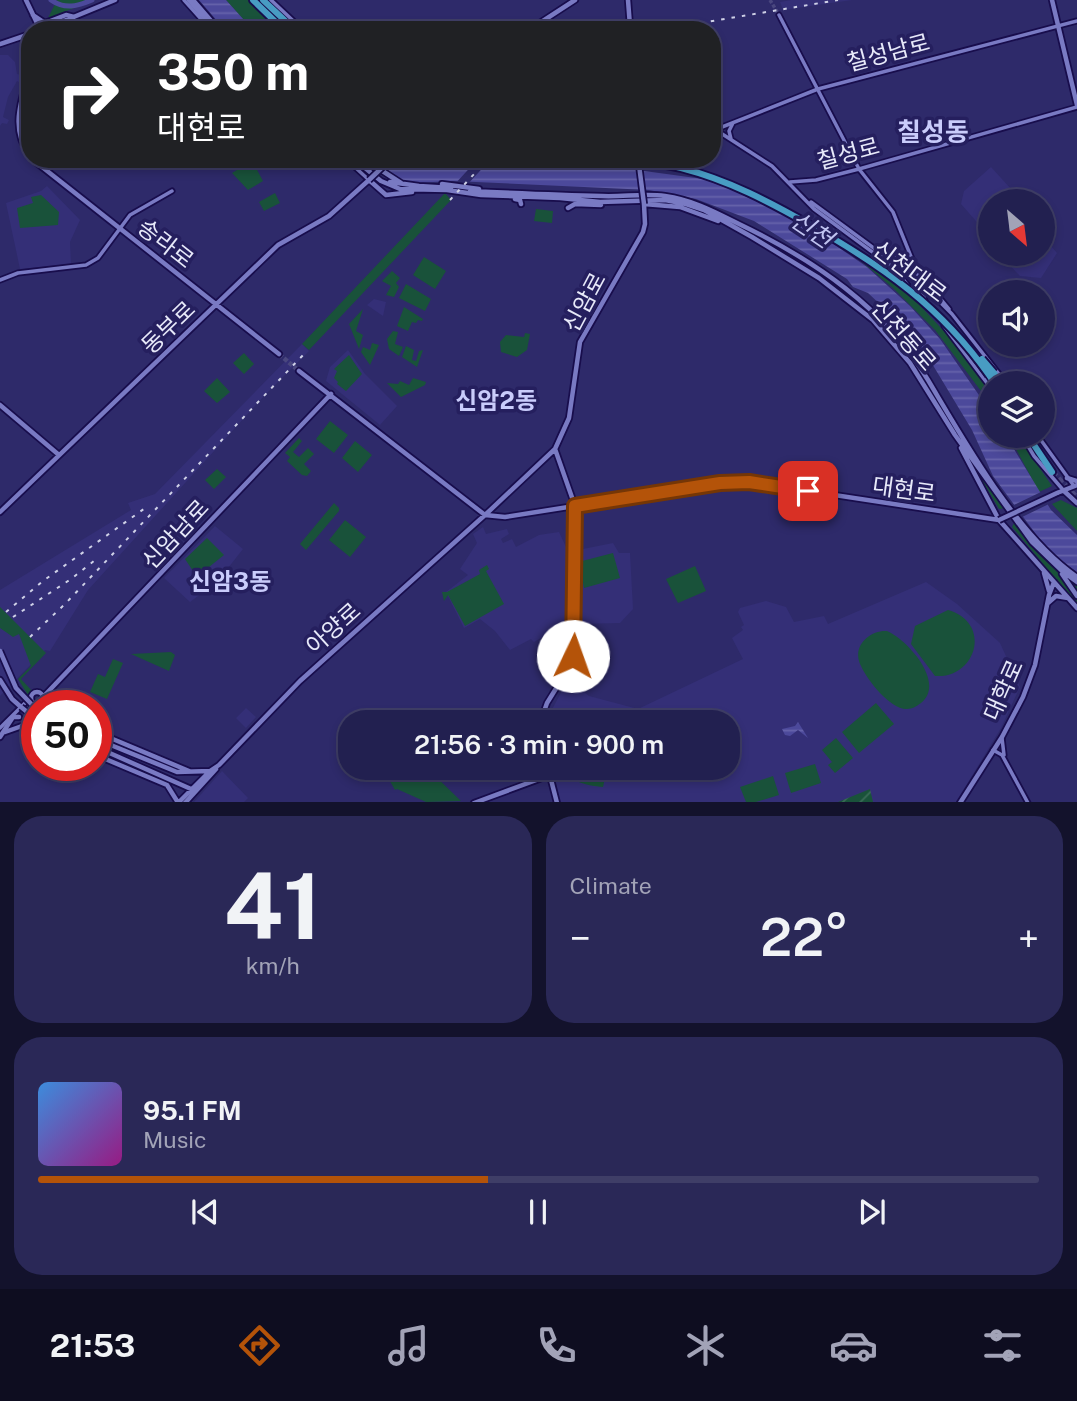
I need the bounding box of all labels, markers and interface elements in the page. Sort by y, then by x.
street label: 칠성남로 [844,28,932,76]
text: 350 m [157,43,309,101]
icon: right [42,49,133,140]
text: 대현로 [157,109,245,146]
district label: 칠성동 [897,116,969,147]
street label: 칠성로 [814,132,882,174]
north arrow [978,189,1055,266]
map controls [978,189,1055,448]
water label: 신천 [786,205,841,255]
street label: 송라로 [133,213,199,273]
street label: 신천대로 [868,235,952,307]
street label: 신암로 [557,268,611,336]
button: sound [978,280,1055,357]
street label: 신천동로 [866,294,942,376]
street label: 동부로 [136,295,200,359]
button: layers [978,371,1055,448]
district label: 신암2동 [455,386,537,414]
pin [778,461,838,521]
street label: 대현로 [871,471,937,507]
icon: arrive [789,472,827,510]
street label: 신암남로 [136,494,214,574]
district label: 신암3동 [189,567,271,595]
street label: 아양로 [300,597,366,659]
position arrow [536,619,610,693]
street label: 대학로 [978,656,1028,724]
speed limit sign: 50 [21,690,112,781]
text: 21:56 · 3 min · 900 m [414,729,664,760]
text: 41 [223,853,322,959]
text: Climate [570,872,652,899]
text: 22° [760,907,849,968]
text: − [570,916,591,961]
text: + [1018,916,1039,961]
text: km/h [246,952,300,979]
text: 95.1 FM [143,1095,242,1126]
text: Music [143,1126,207,1153]
icon: previous [186,1193,224,1231]
icon: pause [519,1193,557,1231]
icon: next [853,1193,891,1231]
icon: directions [235,1321,284,1370]
icon: music [384,1321,433,1370]
icon: phone [532,1321,581,1370]
icon: climate [681,1321,730,1370]
icon: car [829,1321,878,1370]
icon: filters [978,1321,1027,1370]
text: 21:53 [50,1327,135,1364]

